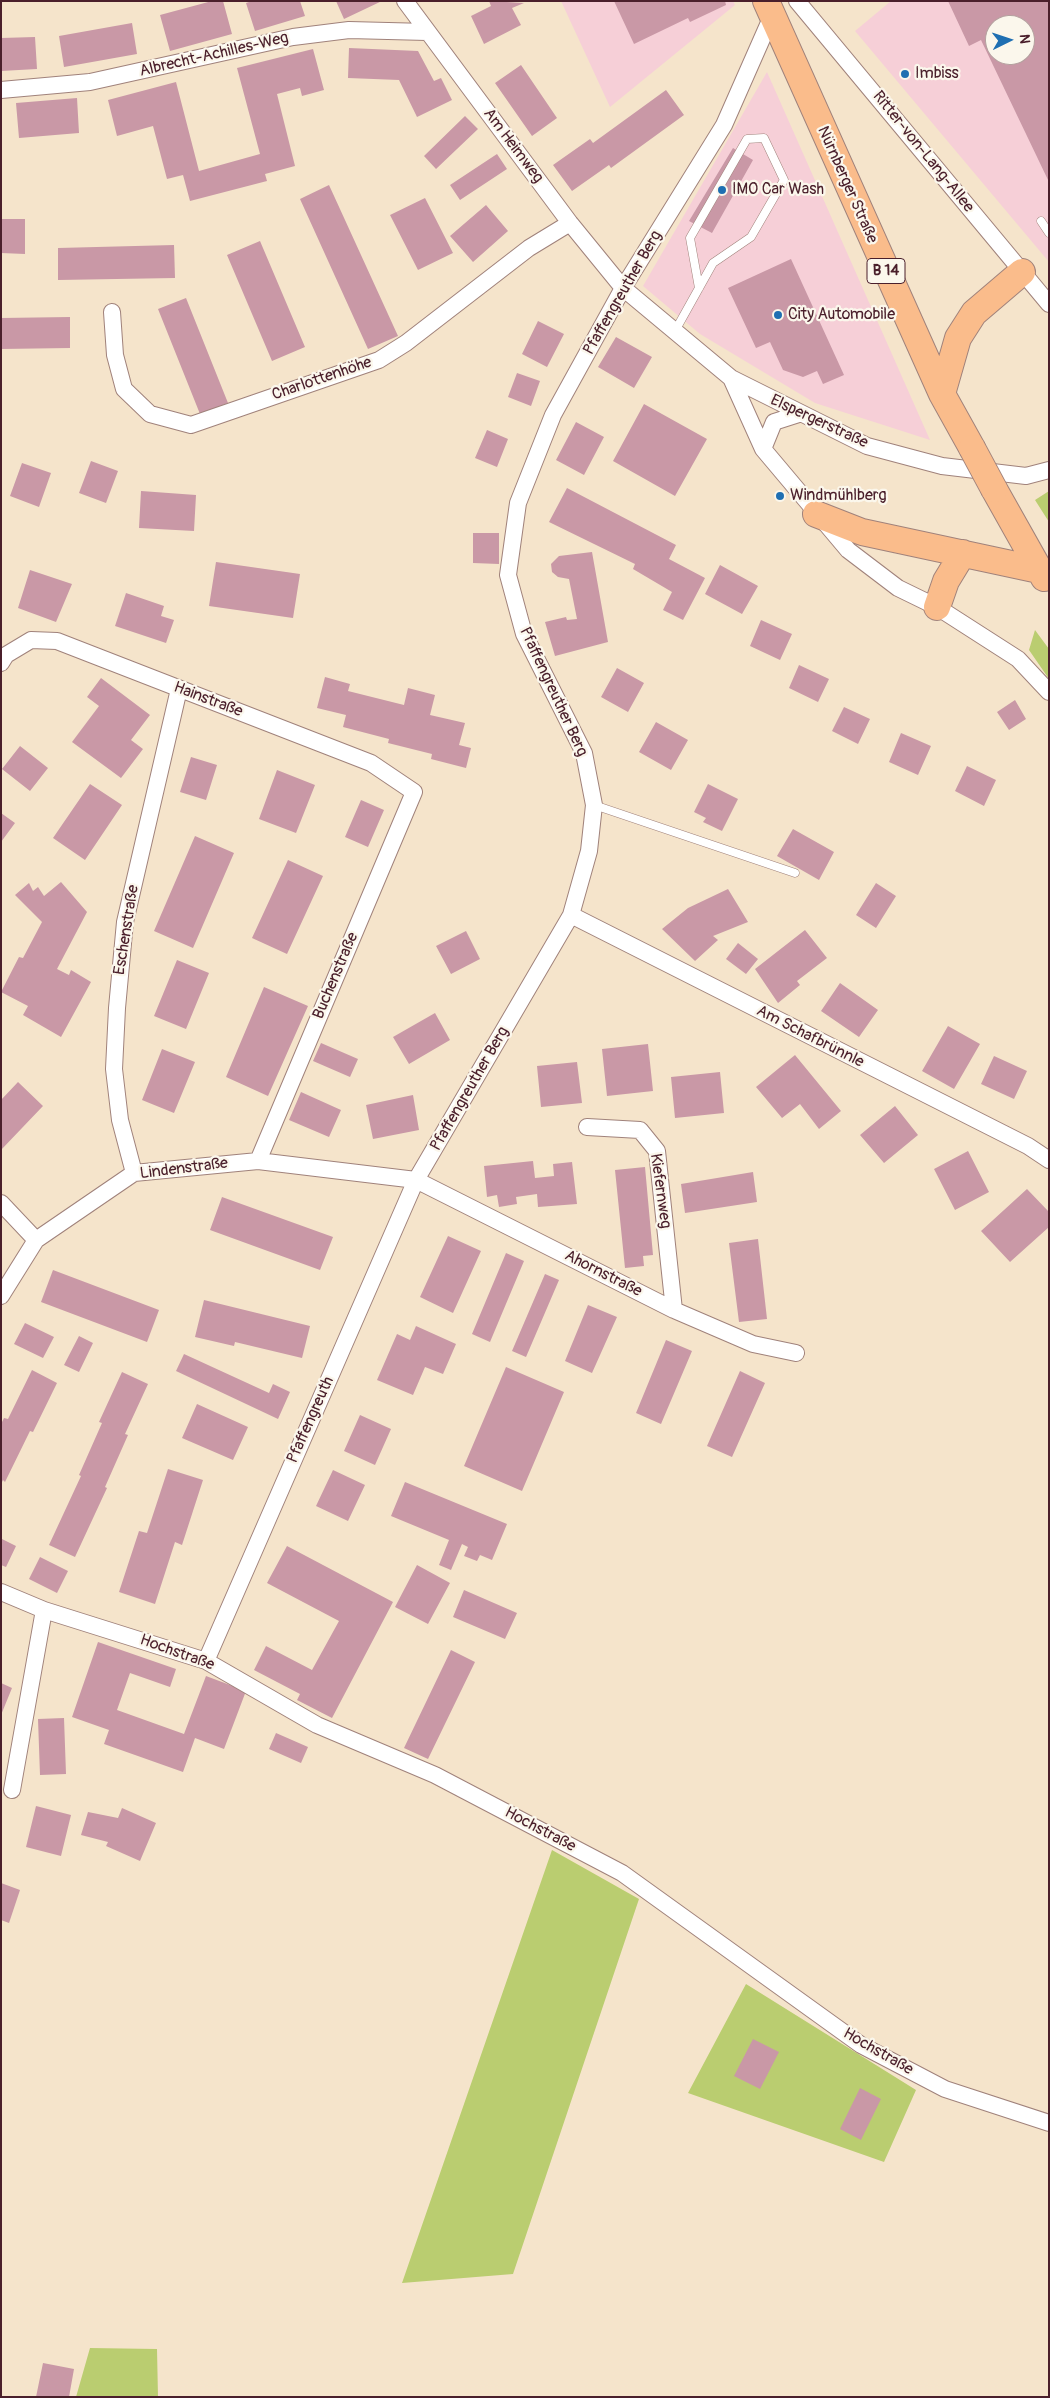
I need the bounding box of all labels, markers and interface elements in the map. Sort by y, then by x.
north arrow [985,15,1035,65]
street label: Albrecht-Achilles-Weg [138,29,290,81]
text: N [1016,34,1033,44]
place label: Imbiss [915,64,959,84]
marker: Imbiss [899,68,911,80]
street label: Ritter-von-Lang-Allee [868,87,978,217]
street label: Am Heimweg [479,105,547,187]
street label: Nürnberger Straße [813,124,881,246]
place label: IMO Car Wash [732,180,824,200]
marker: IMO Car Wash [716,184,728,196]
street label: Pfaffengreuther Berg [580,227,666,359]
road number: B 14 [867,258,905,284]
place label: City Automobile [788,305,895,325]
marker: City Automobile [772,309,784,321]
street label: Charlottenhöhe [270,353,374,405]
street label: Elspergerstraße [767,391,871,453]
place label: Windmühlberg [790,486,887,506]
marker: Windmühlberg [774,490,786,502]
street label: Pfaffengreuther Berg [515,624,591,760]
street label: Hainstraße [171,678,245,722]
street label: Eschenstraße [110,884,144,976]
street label: Buchenstraße [309,930,363,1022]
street label: Am Schafbrünnle [753,1002,867,1072]
street label: Pfaffengreuther Berg [427,1023,513,1155]
street label: Kiefernweg [645,1152,675,1230]
street label: Lindenstraße [139,1154,229,1184]
street label: Ahornstraße [561,1246,645,1302]
street label: Pfaffengreuth [283,1374,339,1466]
street label: Hochstraße [137,1631,217,1675]
street label: Hochstraße [501,1803,579,1857]
street label: Hochstraße [840,2024,916,2080]

